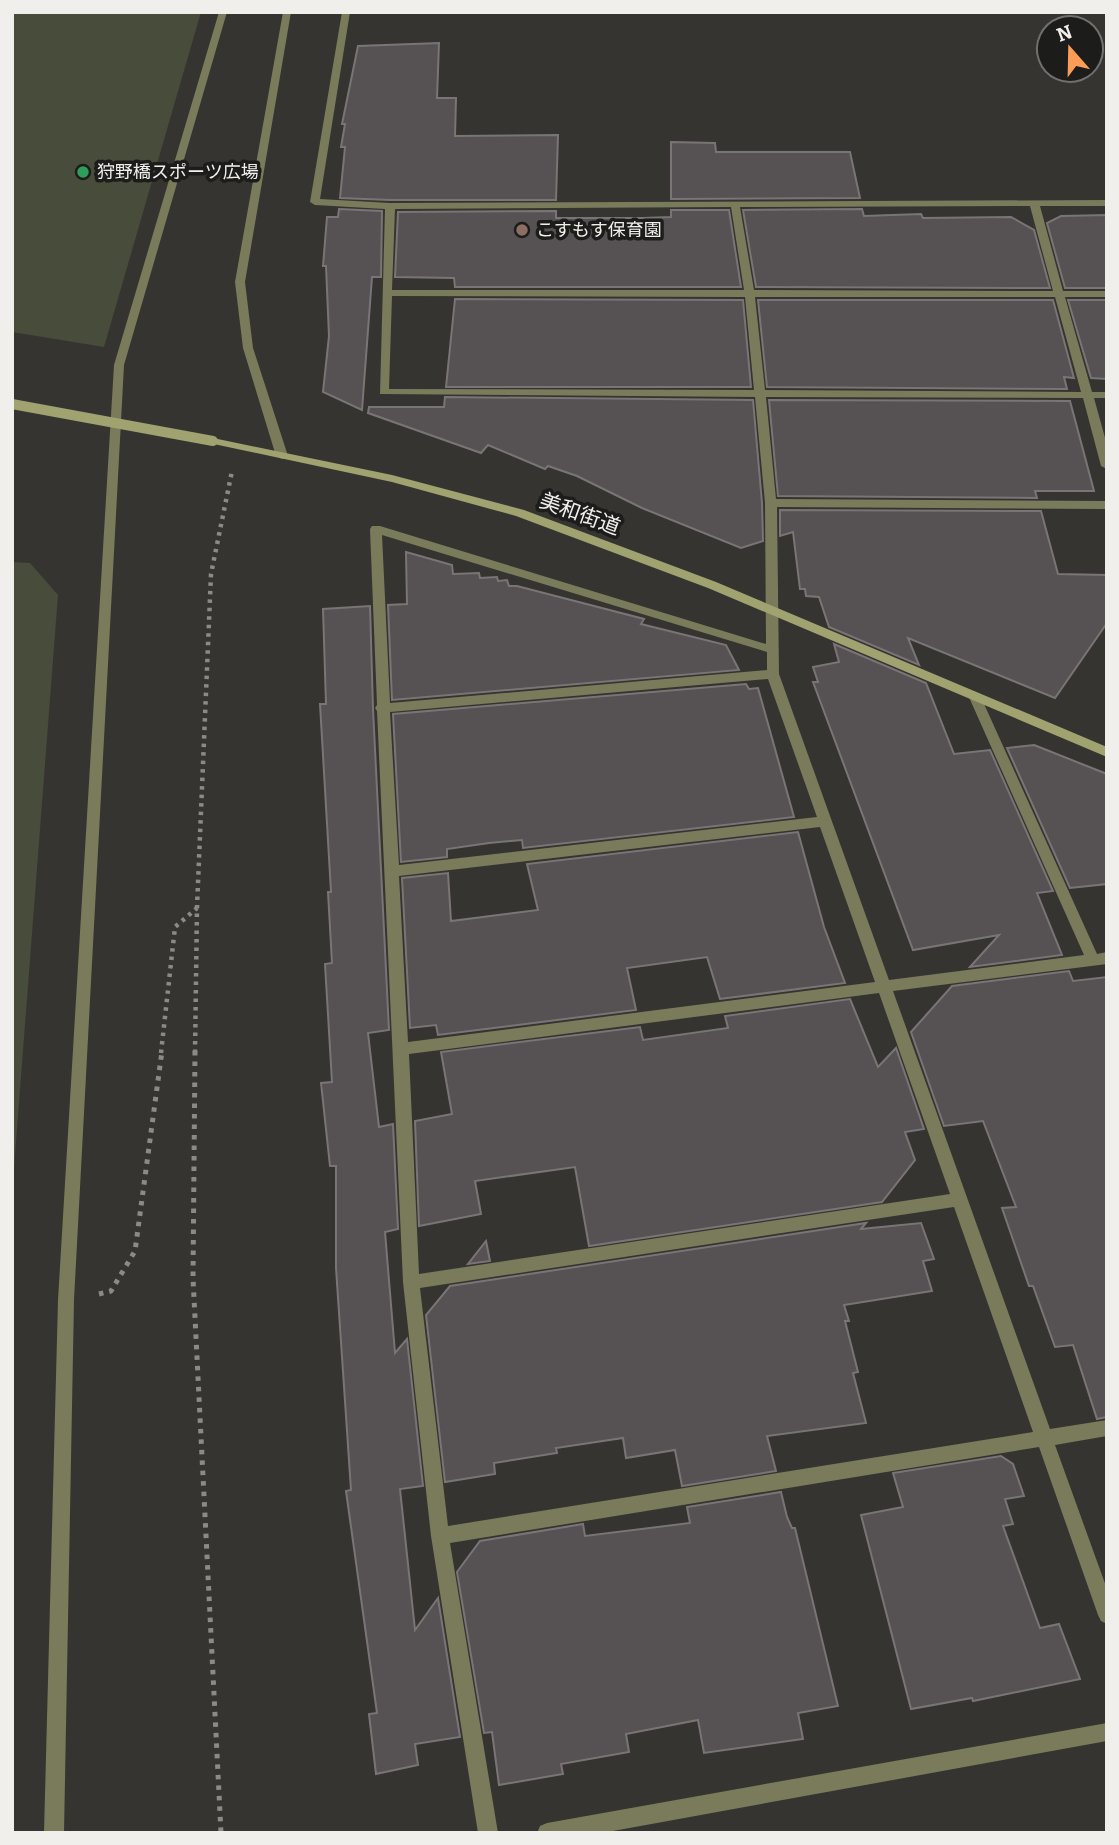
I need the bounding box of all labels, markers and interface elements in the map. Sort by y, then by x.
north arrow [1035,14,1105,84]
text: N [1054,20,1075,47]
place label: 狩野橋スポーツ広場 [97,161,259,183]
marker: 狩野橋スポーツ広場 [75,164,91,180]
place label: こすもす保育園 [536,219,662,241]
marker: こすもす保育園 [514,222,530,238]
street label: 美和街道 [536,487,624,541]

